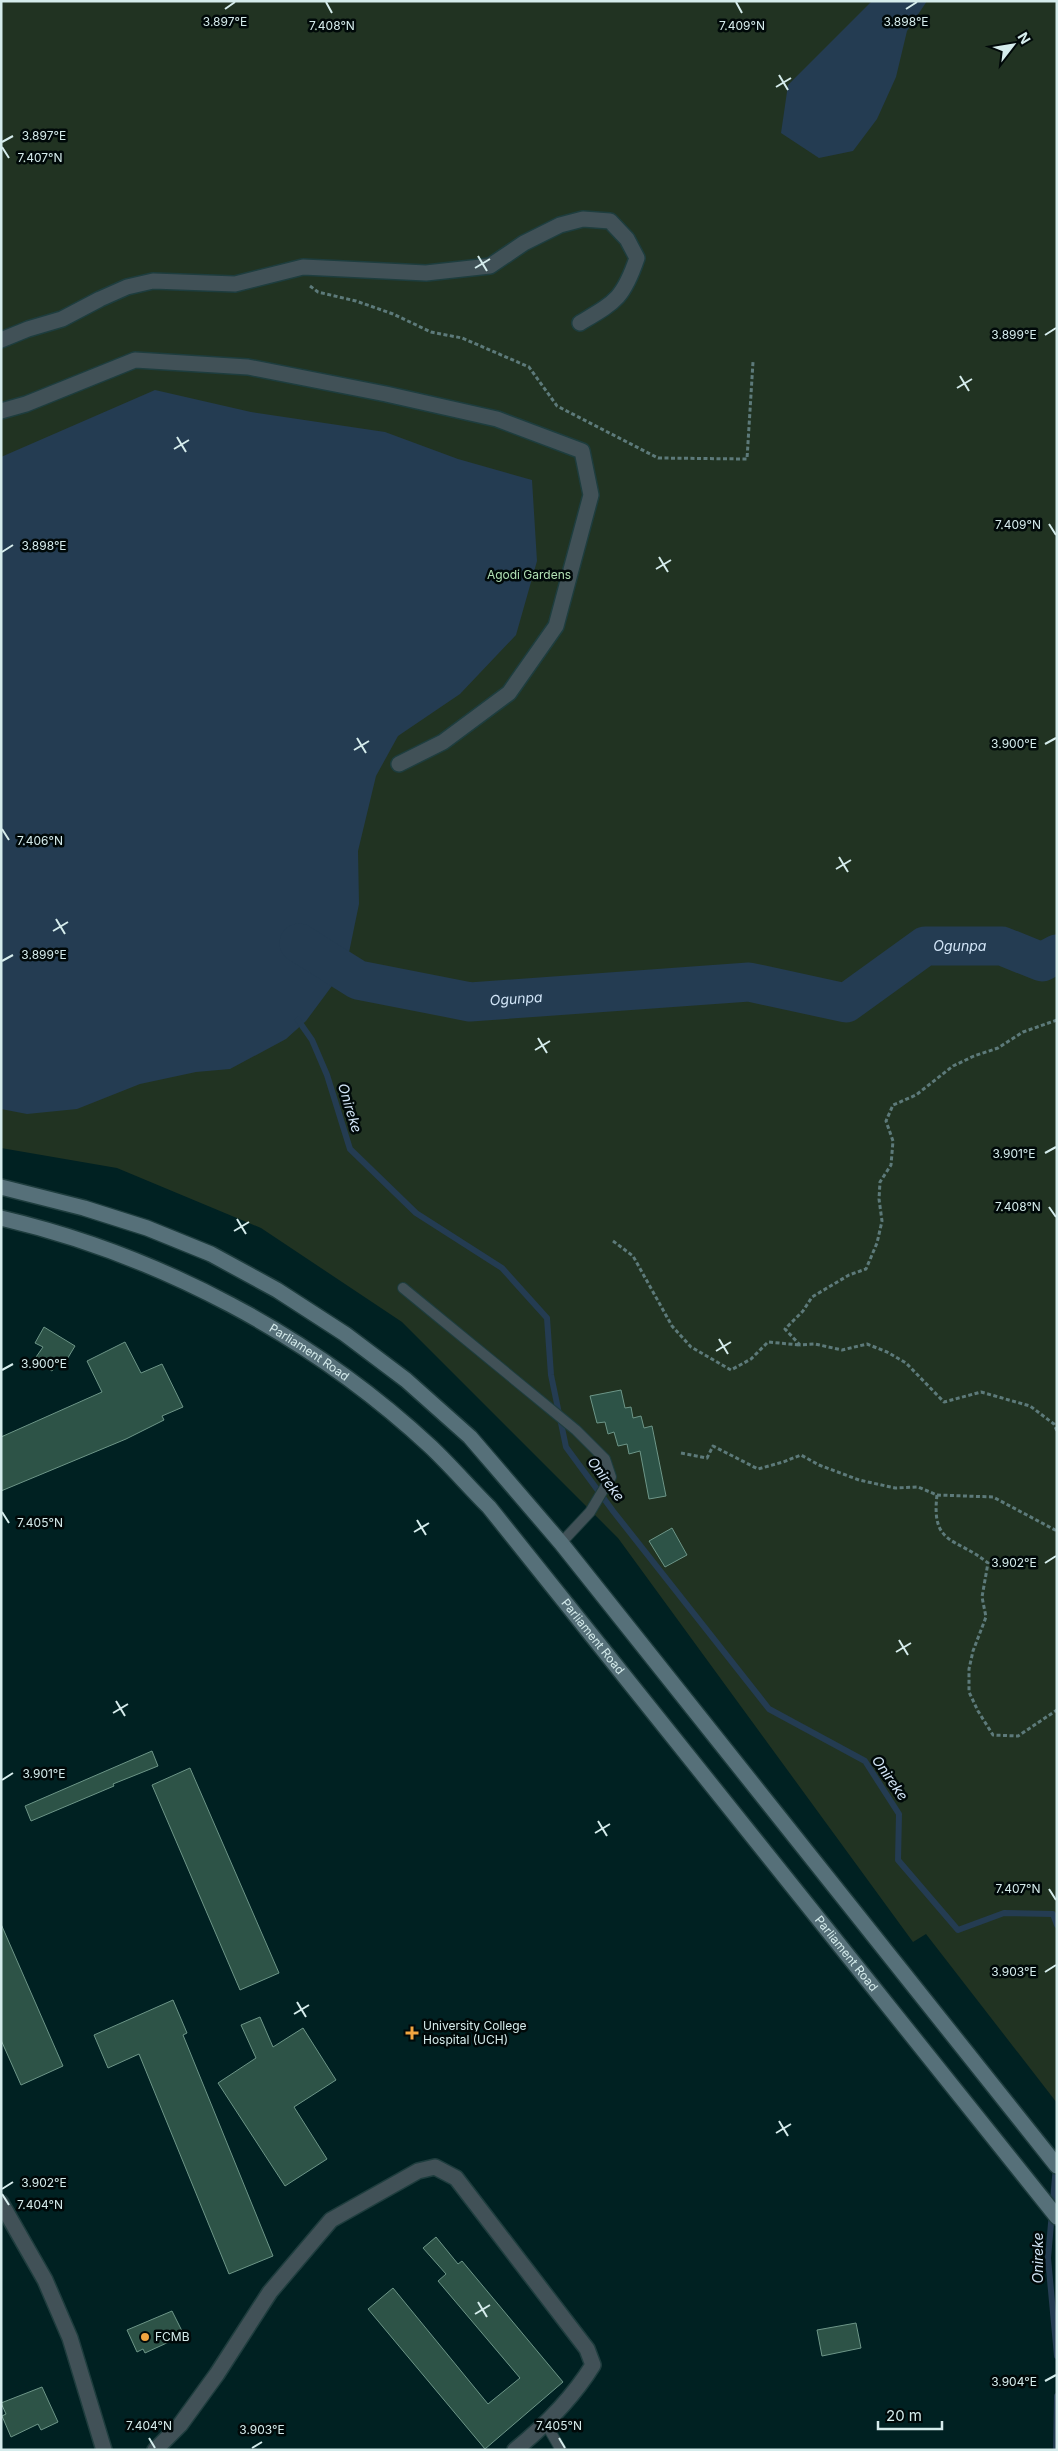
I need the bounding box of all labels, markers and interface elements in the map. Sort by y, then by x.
text: 3.897°E [203,14,247,29]
text: 3.898°E [883,14,929,29]
text: 7.408°N [309,18,355,33]
text: 7.409°N [719,18,765,33]
north arrow [988,20,1038,70]
text: N [1015,29,1035,47]
text: 3.897°E [22,128,66,143]
text: 7.407°N [17,150,63,165]
text: 3.899°E [991,327,1037,342]
text: 7.409°N [995,517,1041,532]
text: 3.898°E [21,538,67,553]
park label: Agodi Gardens [487,567,571,582]
text: 3.900°E [991,736,1037,751]
text: 7.406°N [17,833,63,848]
water label: Ogunpa [933,937,987,954]
text: 3.899°E [21,947,67,962]
water label: Ogunpa [489,988,544,1009]
water label: Onireke [335,1081,366,1135]
text: 3.901°E [992,1146,1036,1161]
text: 7.408°N [995,1199,1041,1214]
street label: Parliament Road [267,1320,352,1384]
text: 3.900°E [21,1356,67,1371]
water label: Onireke [584,1453,629,1504]
text: 7.405°N [17,1515,63,1530]
text: 3.902°E [991,1555,1037,1570]
street label: Parliament Road [558,1595,628,1677]
water label: Onireke [869,1752,912,1803]
text: 3.901°E [22,1766,66,1781]
text: 7.407°N [995,1881,1041,1896]
street label: Parliament Road [812,1912,881,1994]
text: 3.903°E [991,1964,1037,1979]
place label: University College Hospital (UCH) [423,2018,527,2047]
marker: University College Hospital (UCH) [405,2026,419,2040]
text: 3.902°E [21,2175,67,2190]
text: 7.404°N [17,2197,63,2212]
water label: Onireke [1029,2233,1046,2283]
place label: FCMB [155,2329,190,2344]
marker: FCMB [139,2331,151,2343]
text: 3.904°E [991,2374,1037,2389]
scale bar [878,2398,942,2430]
text: 20 m [886,2406,922,2425]
text: 7.404°N [126,2418,172,2433]
text: 7.405°N [536,2418,582,2433]
text: 3.903°E [239,2422,285,2437]

